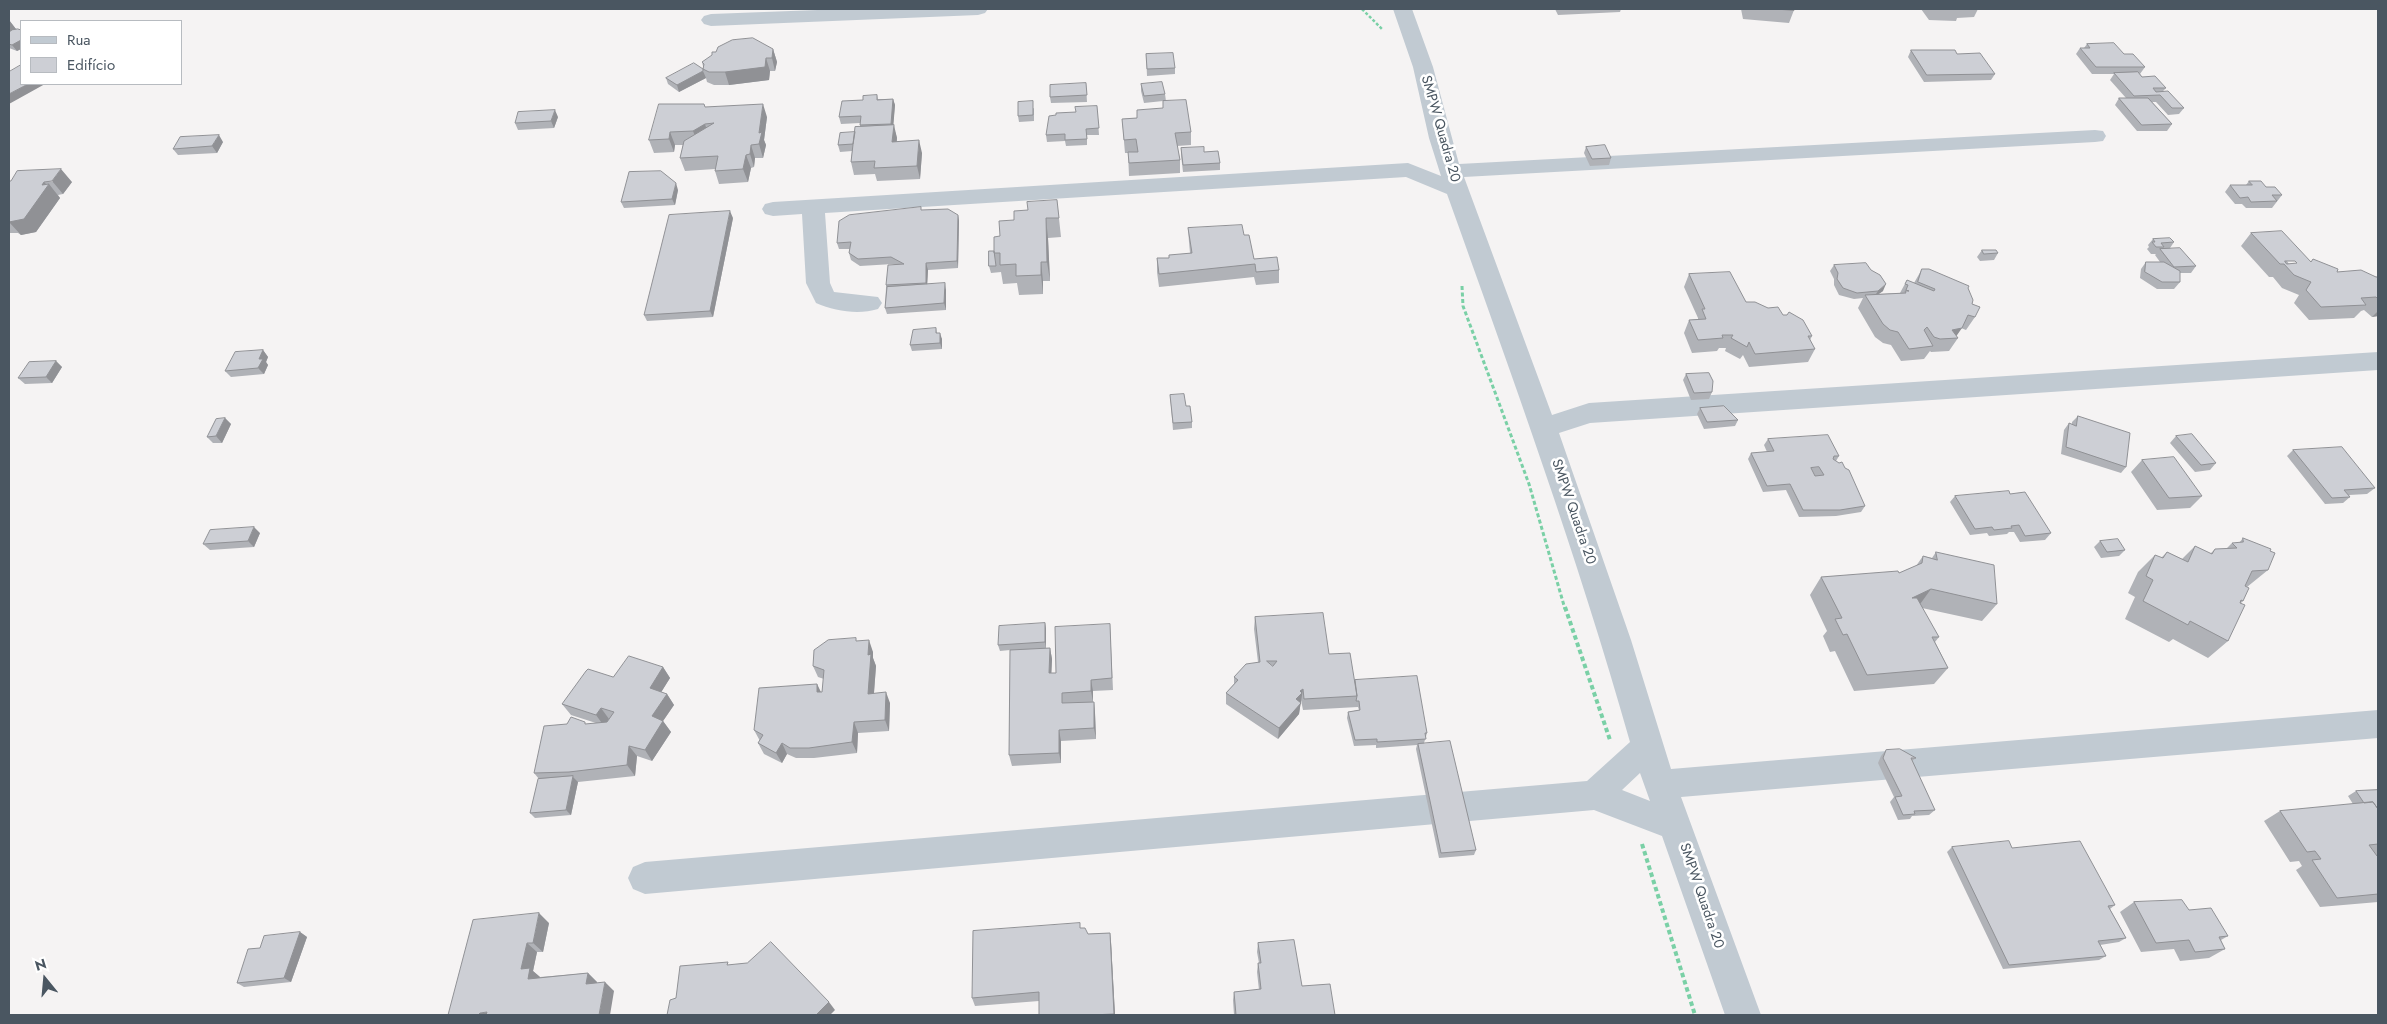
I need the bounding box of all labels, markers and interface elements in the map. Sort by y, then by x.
legend [20,20,182,85]
text: Rua [67,29,91,51]
text: Edifício [67,54,115,76]
street label: SMPW Quadra 20 [1417,74,1463,184]
street label: SMPW Quadra 20 [1547,457,1599,567]
street label: SMPW Quadra 20 [1675,841,1727,951]
text: N [32,953,49,976]
north arrow [20,954,70,1004]

